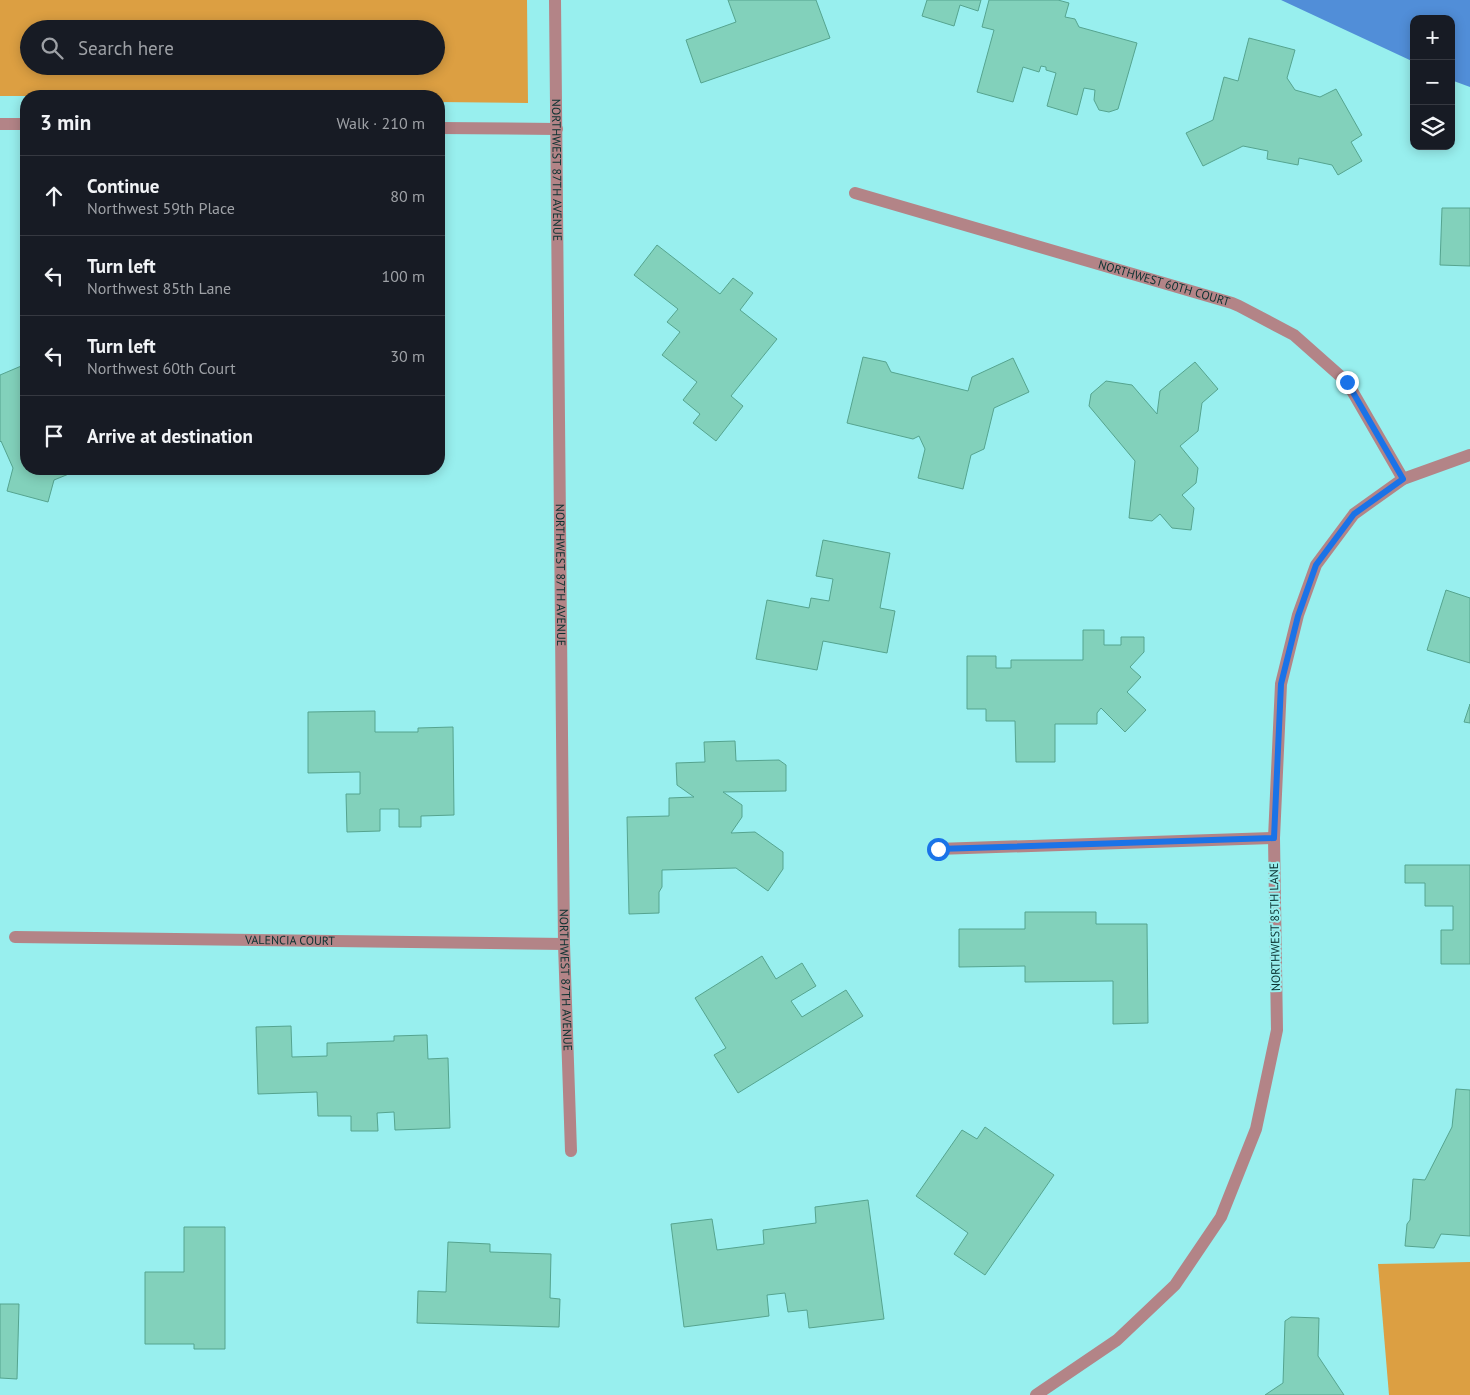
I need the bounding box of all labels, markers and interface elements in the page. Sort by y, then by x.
map controls [1410,15,1455,150]
button: + [1410,15,1455,60]
search box [20,20,445,75]
icon: search [38,34,66,62]
text: Search here [78,36,174,60]
button: − [1410,60,1455,105]
street label: NORTHWEST 87TH AVENUE [549,99,565,241]
button: layers [1410,105,1455,150]
text: 3 min [40,109,91,136]
text: Walk · 210 m [336,113,425,133]
text: Continue [87,174,159,198]
icon: ahead [40,182,68,210]
text: 80 m [390,186,425,206]
text: Northwest 59th Place [87,198,235,218]
text: Turn left [87,254,156,278]
street label: NORTHWEST 60TH COURT [1097,256,1232,309]
icon: left [40,262,68,290]
text: 100 m [382,266,425,286]
text: Northwest 85th Lane [87,278,231,298]
text: Turn left [87,334,156,358]
icon: left [40,342,68,370]
text: 30 m [390,346,425,366]
text: Northwest 60th Court [87,358,236,378]
route end [1336,371,1359,394]
icon: arrive [40,422,68,450]
text: Arrive at destination [87,424,253,448]
street label: NORTHWEST 87TH AVENUE [553,504,569,646]
route start [927,838,950,861]
street label: NORTHWEST 85TH LANE [1266,863,1283,991]
street label: NORTHWEST 87TH AVENUE [557,909,576,1051]
street label: VALENCIA COURT [244,932,335,948]

